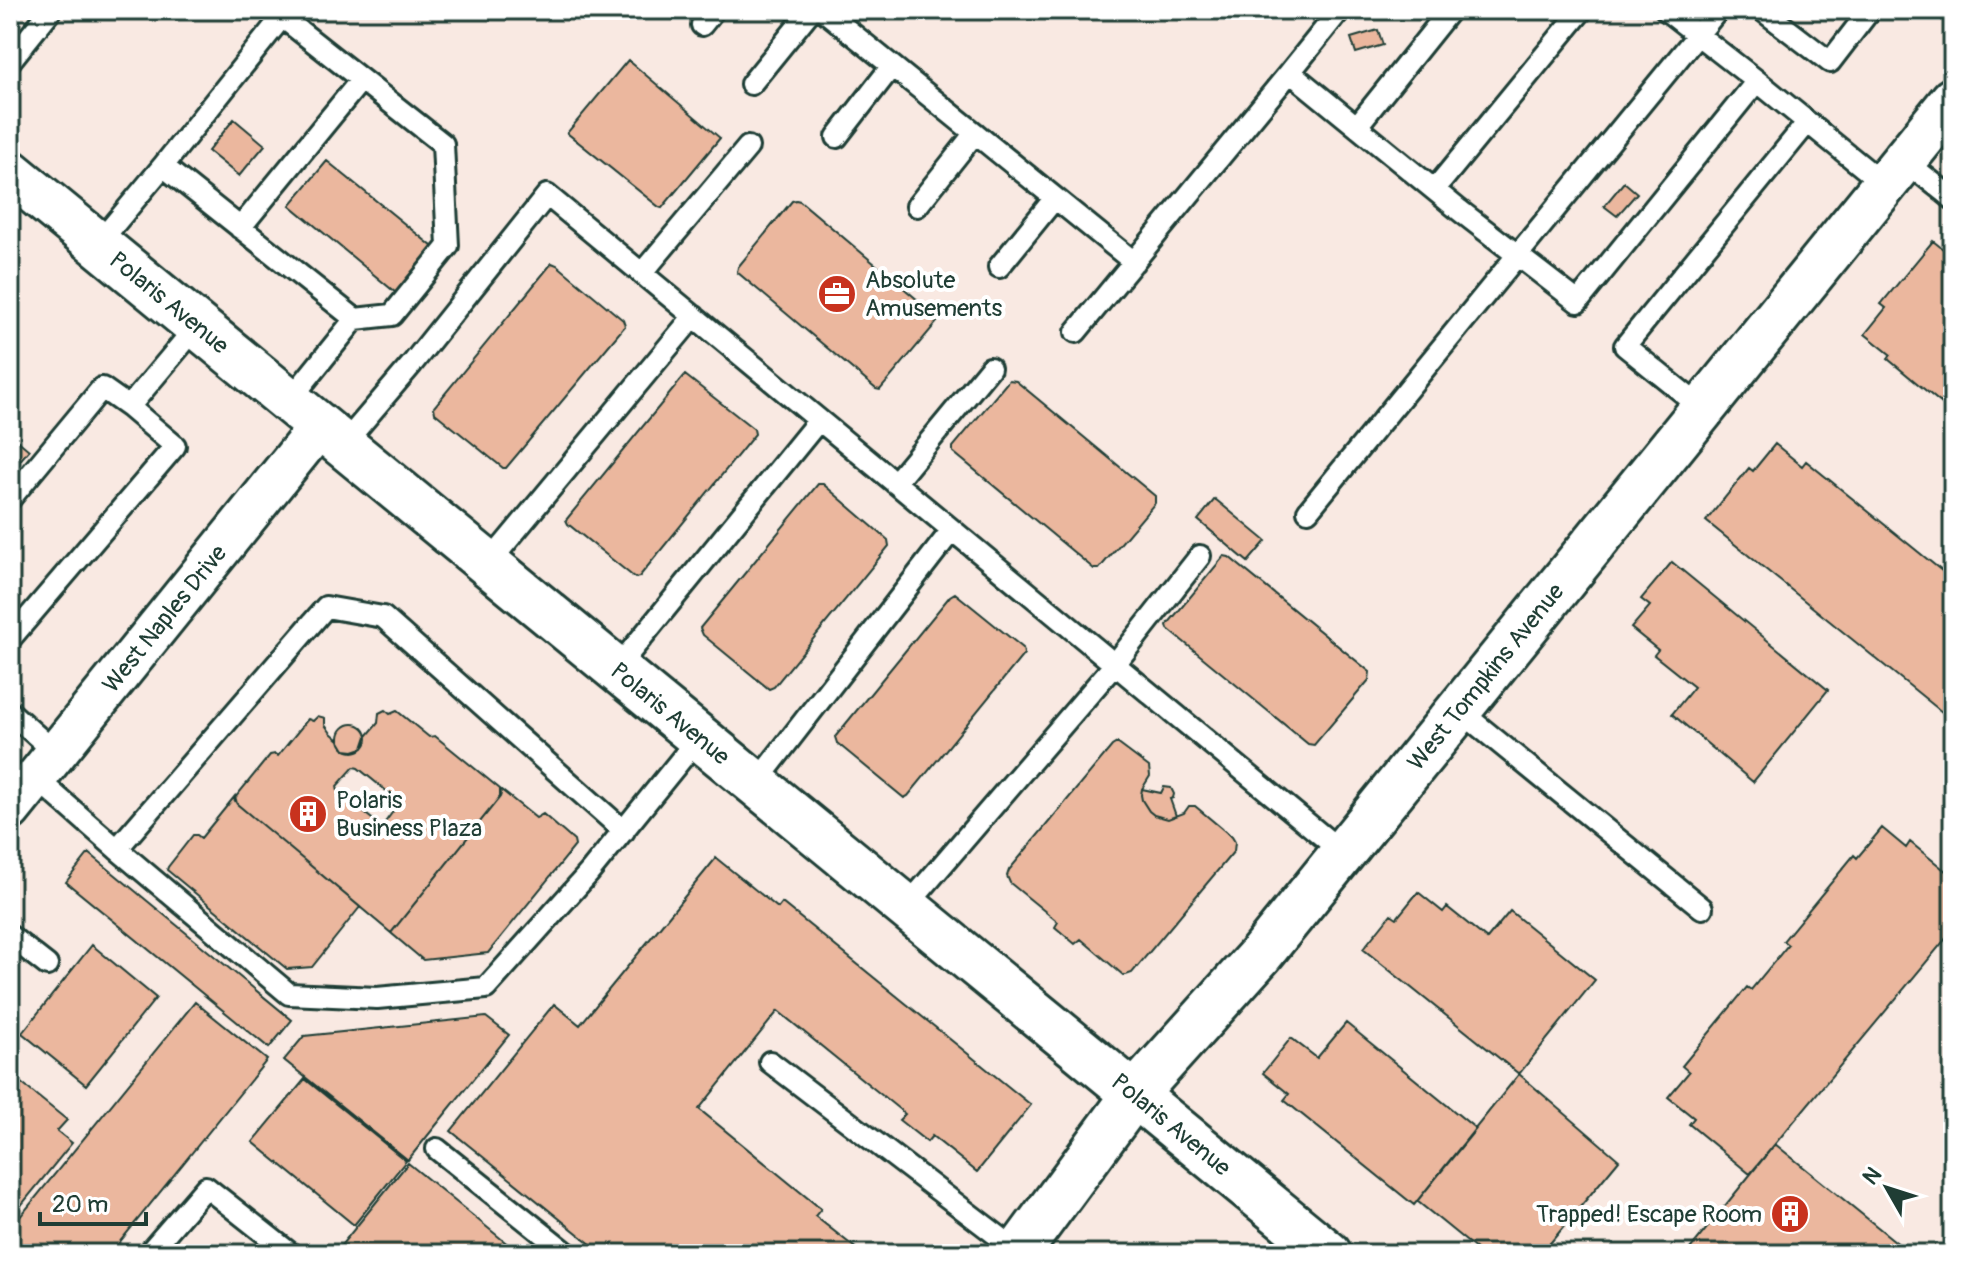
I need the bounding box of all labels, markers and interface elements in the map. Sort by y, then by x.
street label: Polaris Avenue [103,246,235,361]
place label: Absolute Amusements [865,266,1002,323]
office icon: Absolute Amusements [816,273,858,315]
street label: West Naples Drive [97,539,233,699]
street label: West Tompkins Avenue [1402,578,1570,776]
street label: Polaris Avenue [604,657,736,772]
place label: Polaris Business Plaza [336,786,482,843]
building icon: Polaris Business Plaza [287,793,329,835]
street label: Polaris Avenue [1105,1068,1237,1182]
north arrow [1847,1148,1927,1228]
text: N [1857,1161,1888,1191]
scale bar [40,1176,146,1226]
text: 20 m [52,1190,108,1219]
building icon: Trapped! Escape Room [1769,1193,1811,1235]
place label: Trapped! Escape Room [1536,1200,1762,1229]

